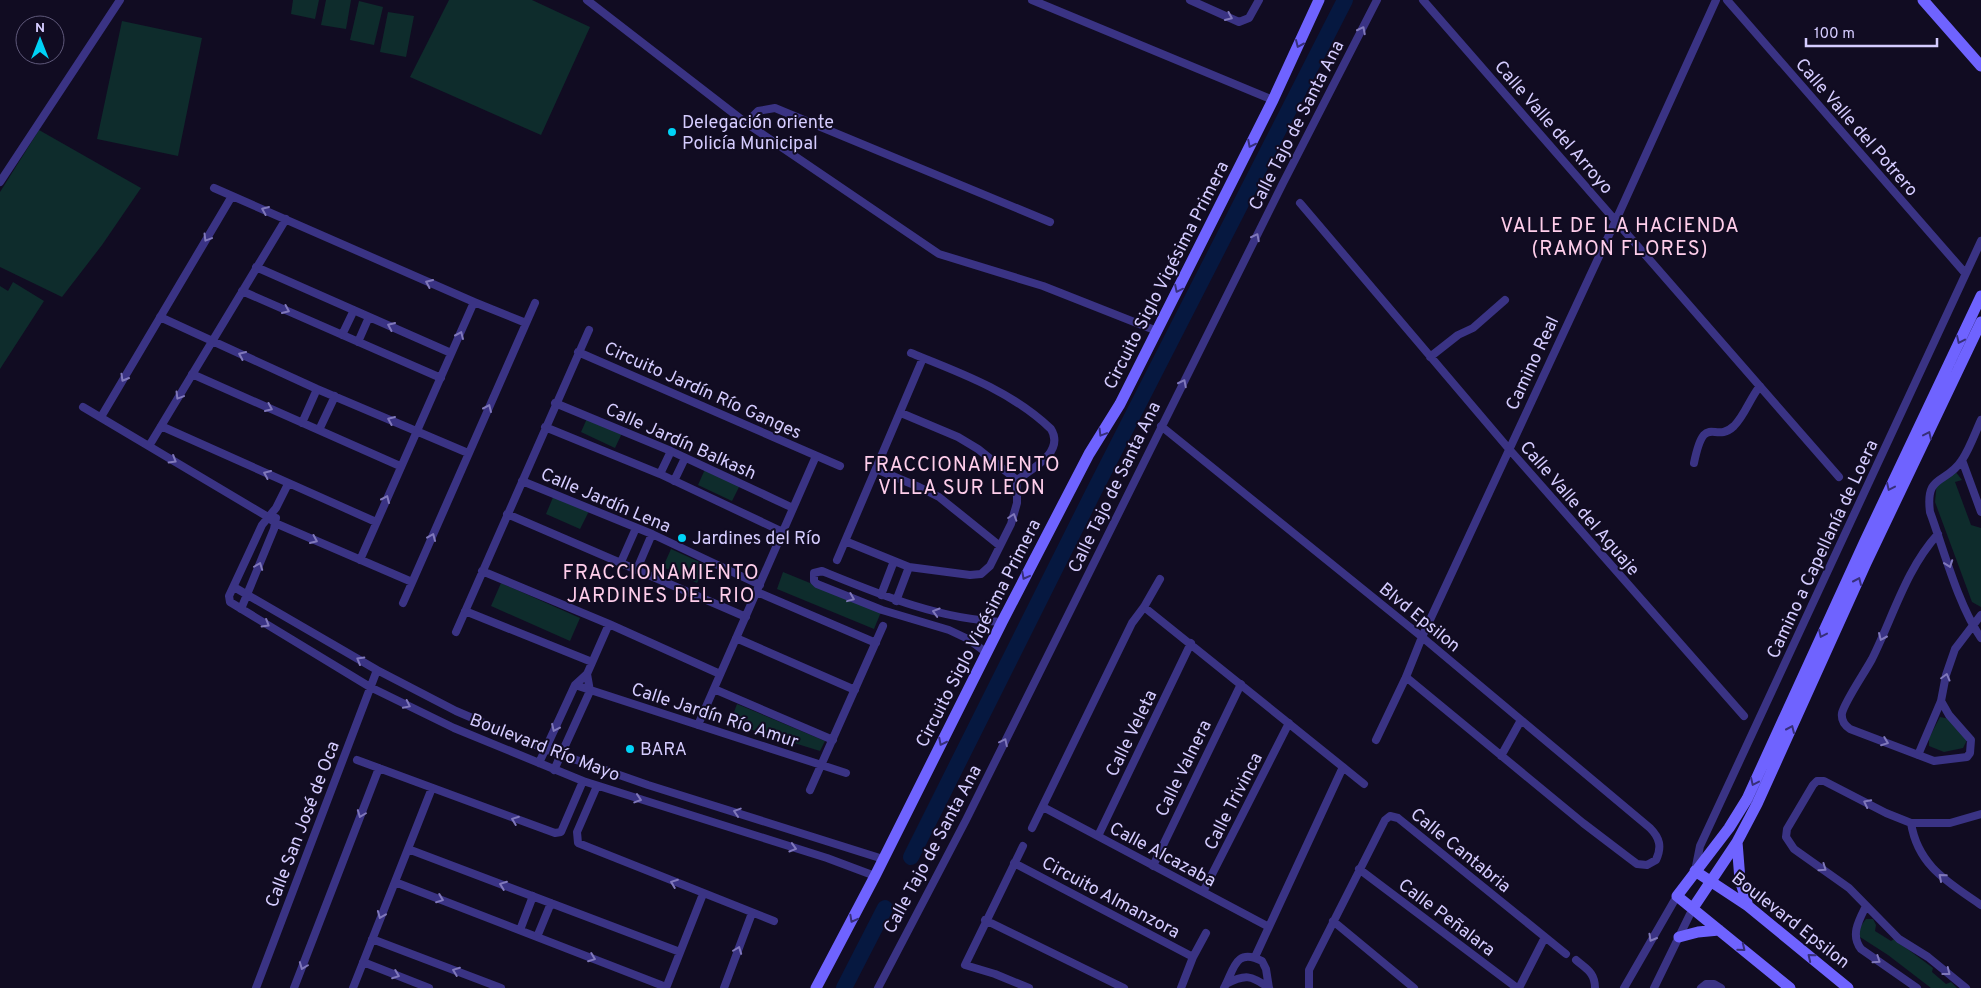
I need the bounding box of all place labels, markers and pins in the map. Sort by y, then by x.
place label: Delegación oriente Policía Municipal [682,112,834,156]
marker: Delegación oriente Policía Municipal [666,126,678,138]
place label: Jardines del Río [692,528,821,551]
marker: Jardines del Río [676,532,688,544]
place label: BARA [640,739,687,762]
marker: BARA [624,743,636,755]

